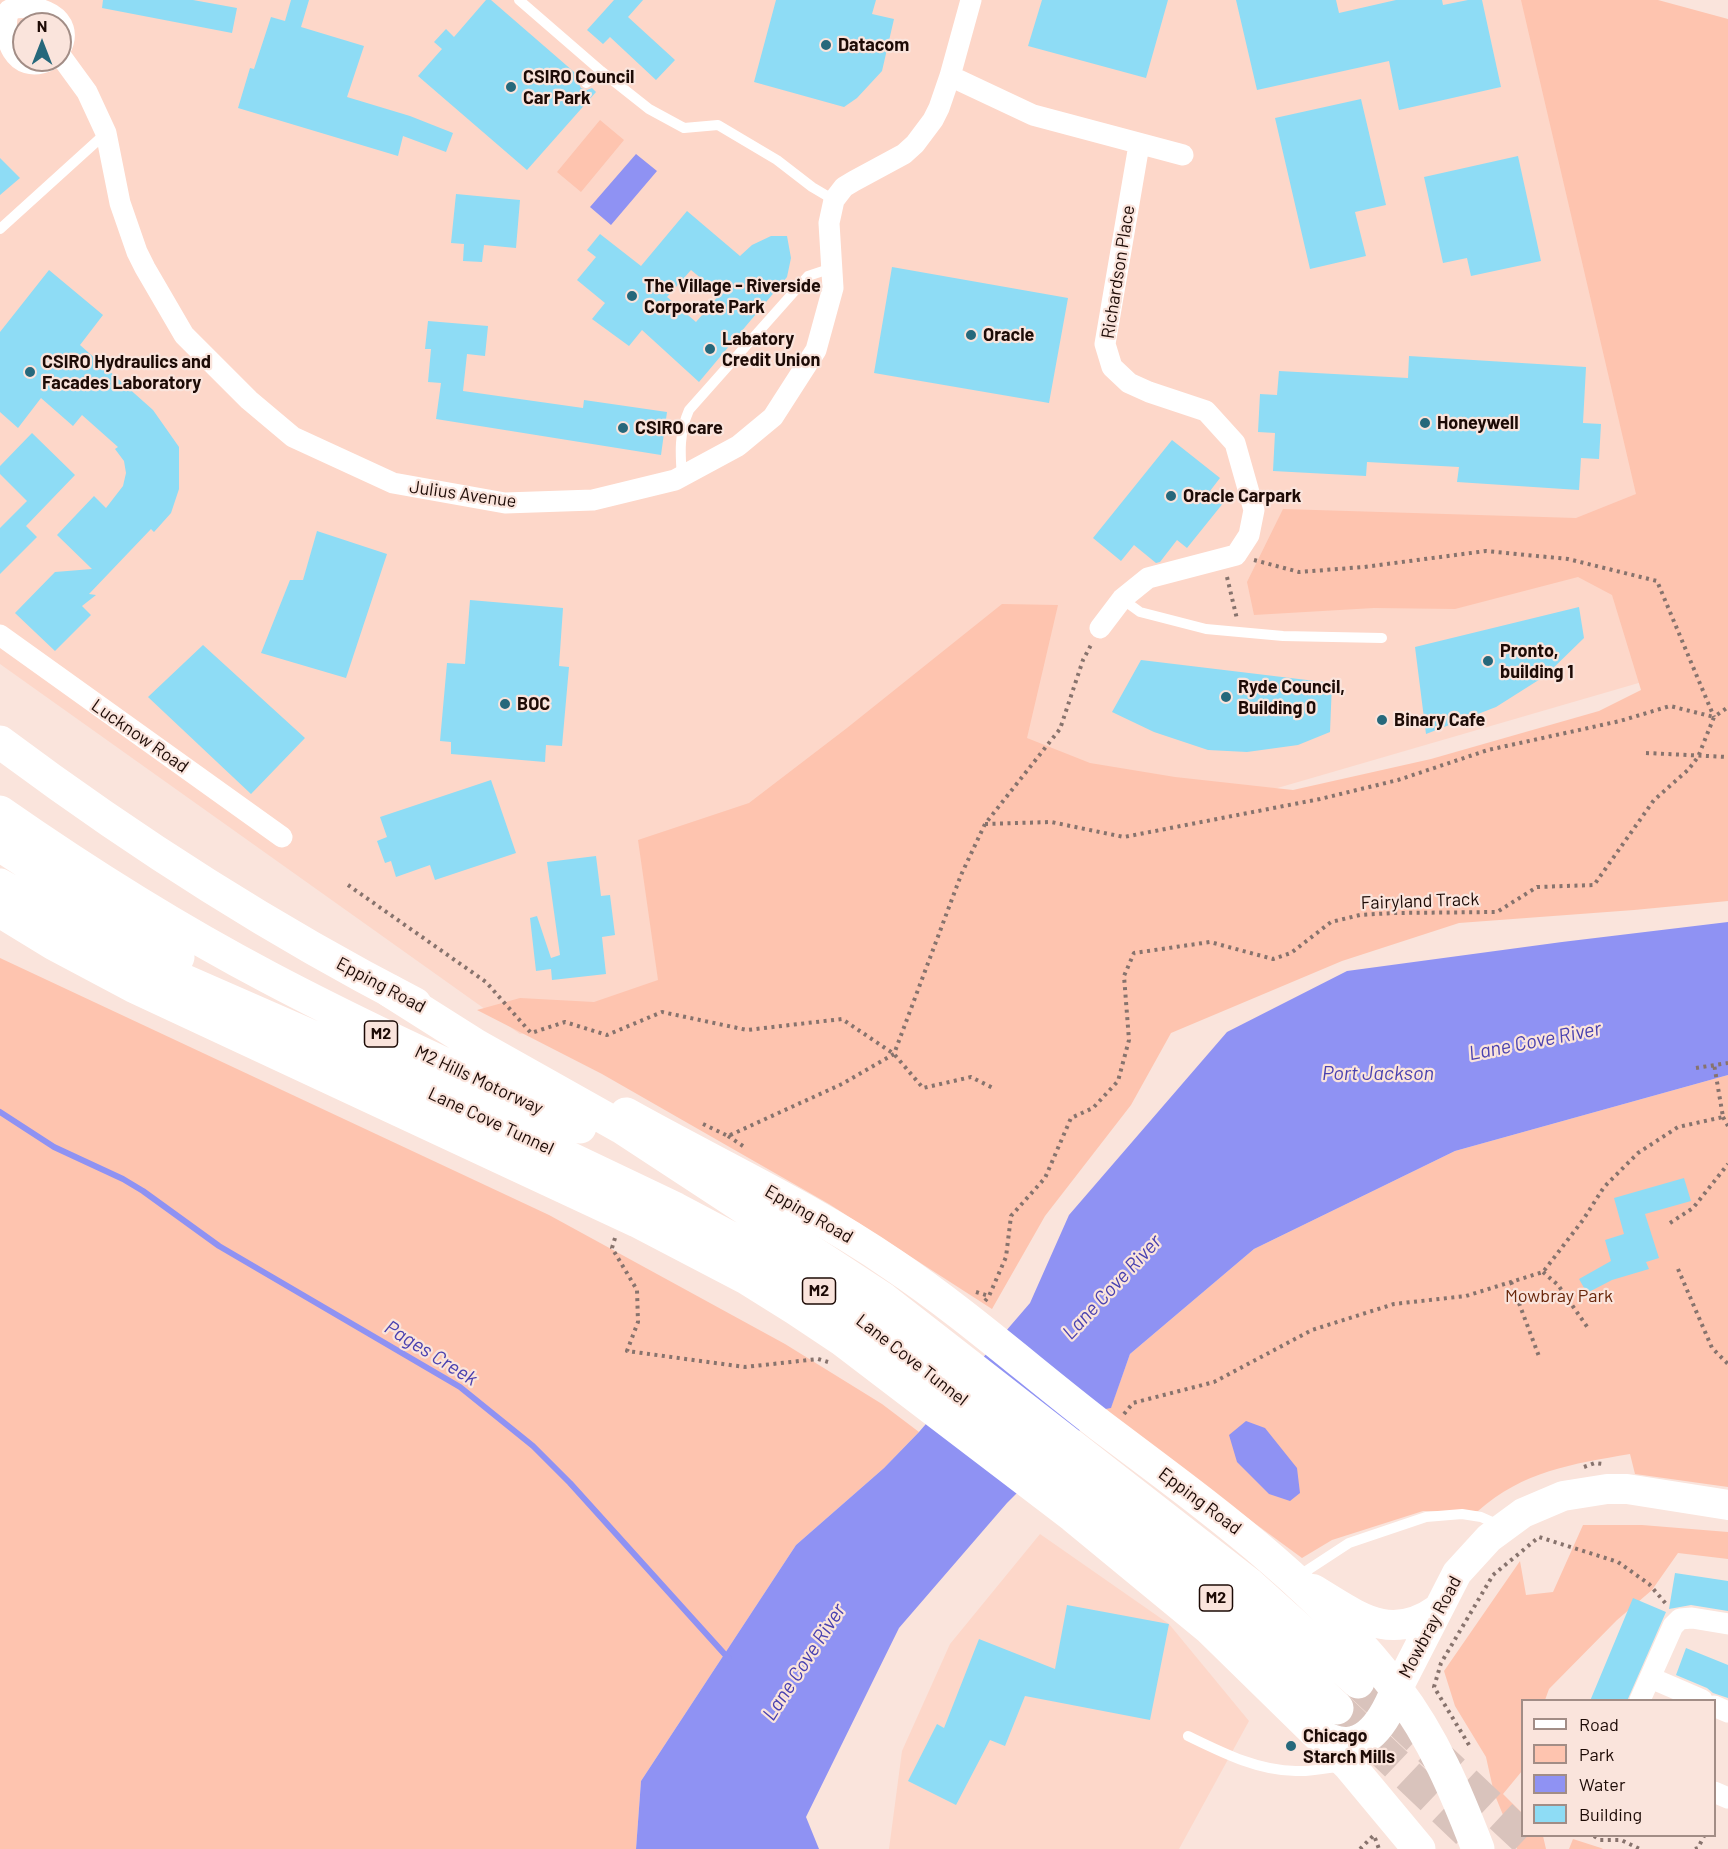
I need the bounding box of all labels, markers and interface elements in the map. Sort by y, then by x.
north arrow [12,12,72,72]
text: N [37,16,47,35]
place label: Datacom [838,34,909,56]
marker: Datacom [819,38,833,52]
place label: CSIRO Council Car Park [523,66,634,109]
marker: CSIRO Council Car Park [504,80,518,94]
street label: Richardson Place [1097,204,1139,340]
place label: The Village - Riverside Corporate Park [644,275,821,318]
marker: The Village - Riverside Corporate Park [625,289,639,303]
place label: Oracle [983,324,1034,346]
place label: Labatory Credit Union [722,328,820,370]
marker: Oracle [964,328,978,342]
marker: Labatory Credit Union [703,342,717,356]
place label: CSIRO Hydraulics and Facades Laboratory [42,351,211,394]
marker: CSIRO Hydraulics and Facades Laboratory [23,365,37,379]
place label: Honeywell [1437,412,1519,434]
marker: Honeywell [1418,416,1432,430]
place label: CSIRO care [635,417,723,439]
marker: CSIRO care [616,421,630,435]
street label: Julius Avenue [408,476,518,512]
place label: Oracle Carpark [1183,485,1301,507]
marker: Oracle Carpark [1164,489,1178,503]
place label: Pronto, building 1 [1500,640,1574,682]
marker: Pronto, building 1 [1481,654,1495,668]
place label: Ryde Council, Building 0 [1238,676,1345,718]
marker: Ryde Council, Building 0 [1219,690,1233,704]
place label: BOC [517,693,550,715]
street label: Lucknow Road [87,695,193,777]
marker: BOC [498,697,512,711]
place label: Binary Cafe [1394,709,1485,731]
marker: Binary Cafe [1375,713,1389,727]
street label: Fairyland Track [1360,888,1480,914]
street label: Epping Road [333,952,429,1018]
water label: Lane Cove River [1467,1016,1603,1066]
road number: M2 [364,1021,398,1047]
street label: M2 Hills Motorway [411,1041,547,1119]
water label: Port Jackson [1322,1061,1434,1085]
street label: Lane Cove Tunnel [425,1082,557,1160]
street label: Epping Road [761,1180,857,1248]
water label: Lane Cove River [1057,1230,1167,1344]
road number: M2 [802,1278,836,1304]
park label: Mowbray Park [1505,1285,1613,1307]
street label: Lane Cove Tunnel [852,1310,972,1410]
water label: Pages Creek [380,1315,482,1391]
street label: Epping Road [1154,1463,1246,1539]
street label: Mowbray Road [1394,1572,1466,1682]
road number: M2 [1200,1585,1232,1611]
water label: Lane Cove River [757,1599,851,1725]
legend [1521,1699,1716,1837]
text: Road [1579,1713,1619,1735]
place label: Chicago Starch Mills [1303,1725,1395,1768]
marker: Chicago Starch Mills [1284,1739,1298,1753]
text: Park [1579,1743,1614,1765]
text: Water [1579,1773,1626,1795]
text: Building [1579,1803,1642,1825]

